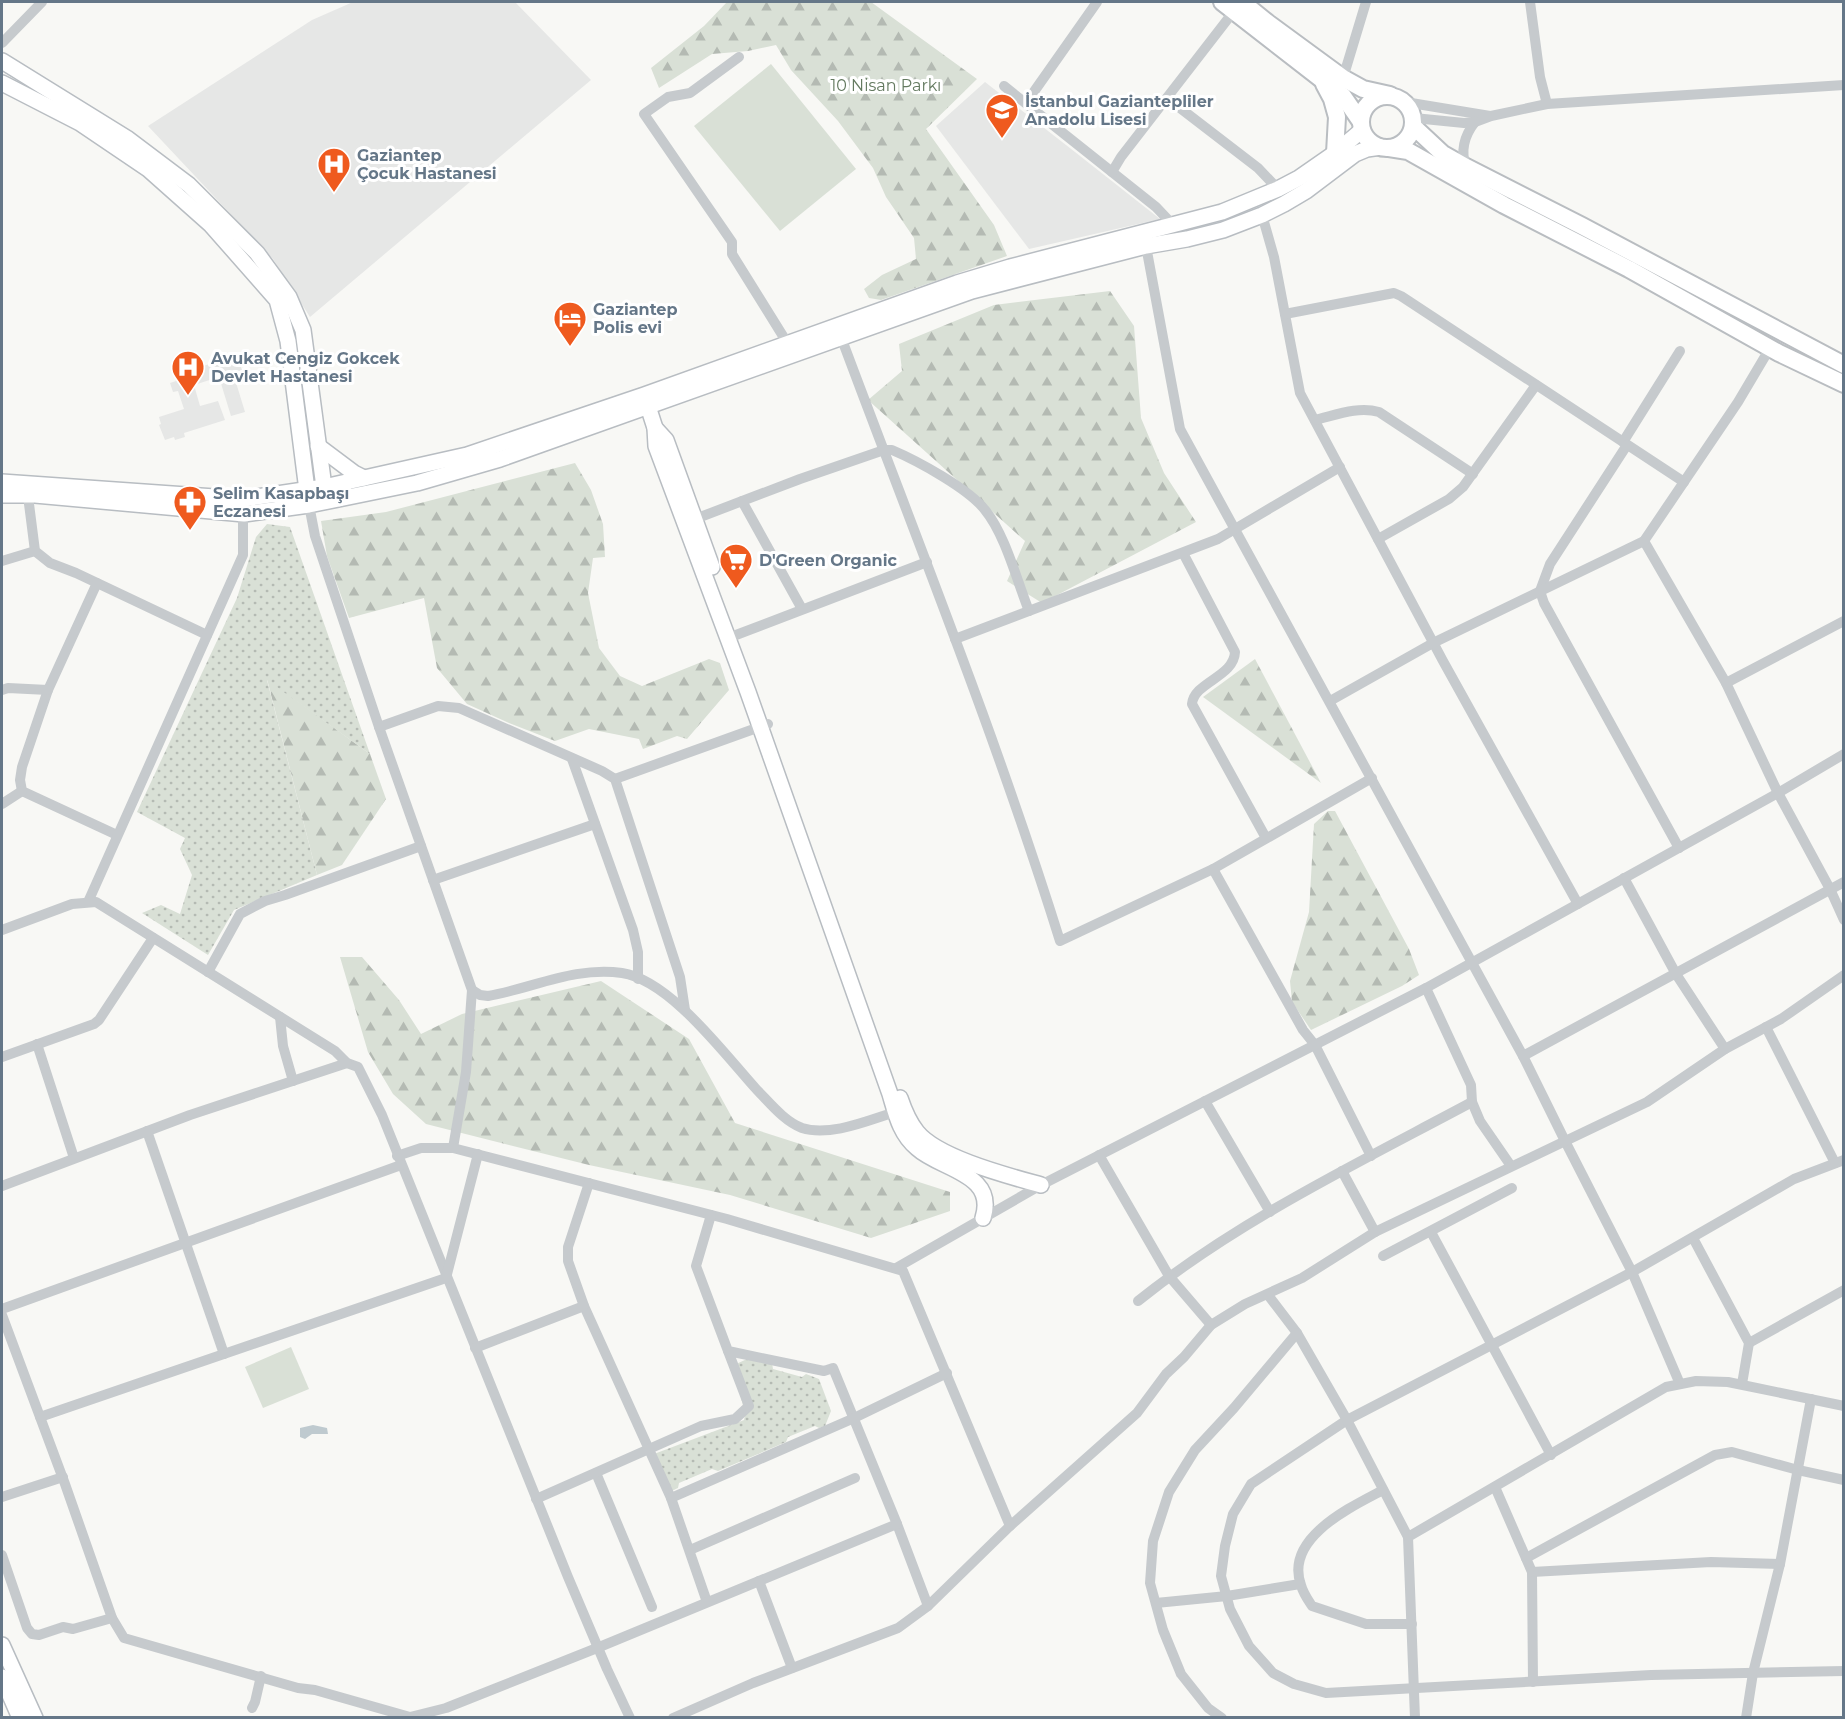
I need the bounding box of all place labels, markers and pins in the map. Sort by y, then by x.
school or university icon: İstanbul Gaziantepliler Anadolu Lisesi [984,92,1020,139]
place label: İstanbul Gaziantepliler Anadolu Lisesi [1024,92,1214,129]
hospital icon: Gaziantep Çocuk Hastanesi [316,146,352,193]
place label: Gaziantep Çocuk Hastanesi [357,146,497,183]
hotel icon: Gaziantep Polis evi [552,300,588,347]
place label: Gaziantep Polis evi [593,300,677,337]
hospital icon: Avukat Cengiz Gokcek Devlet Hastanesi [170,349,206,396]
place label: Avukat Cengiz Gokcek Devlet Hastanesi [210,349,400,386]
pharmacy icon: Selim Kasapbaşı Eczanesi [172,484,208,531]
place label: Selim Kasapbaşı Eczanesi [213,484,349,521]
supermarket icon: D'Green Organic [718,542,754,589]
place label: D'Green Organic [759,551,897,570]

